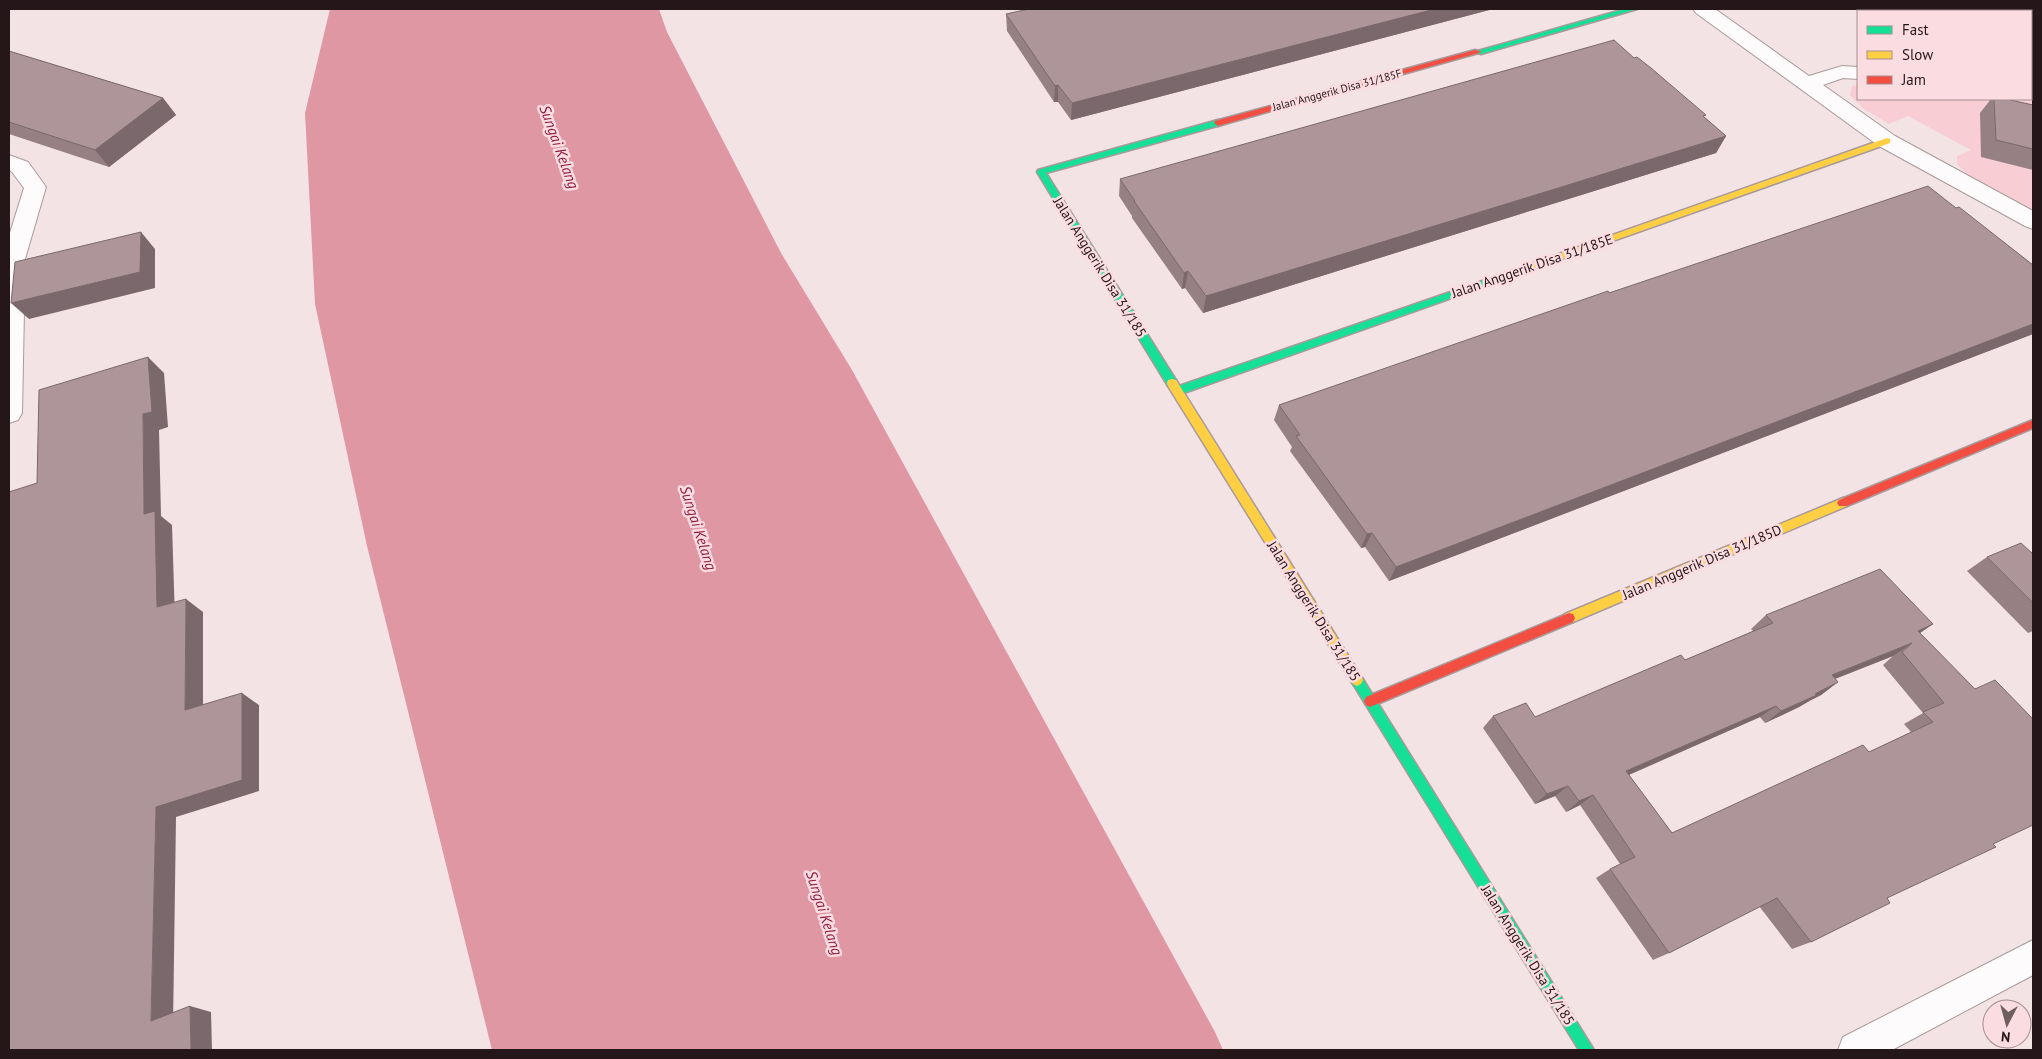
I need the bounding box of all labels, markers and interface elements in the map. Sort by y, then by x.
legend [1857,10,2032,100]
text: Fast [1902,20,1929,39]
text: Slow [1902,45,1933,64]
street label: Jalan Anggerik Disa 31/185F [1270,66,1403,114]
text: Jam [1901,70,1926,89]
water label: Sungai Kelang [536,102,584,192]
street label: Jalan Anggerik Disa 31/185 [1049,193,1151,341]
street label: Jalan Anggerik Disa 31/185E [1448,230,1615,302]
water label: Sungai Kelang [676,483,721,573]
street label: Jalan Anggerik Disa 31/185D [1619,520,1784,604]
street label: Jalan Anggerik Disa 31/185 [1263,537,1365,685]
water label: Sungai Kelang [802,868,847,958]
street label: Jalan Anggerik Disa 31/185 [1477,881,1579,1029]
north arrow [1982,999,2032,1049]
text: N [2000,1027,2011,1046]

